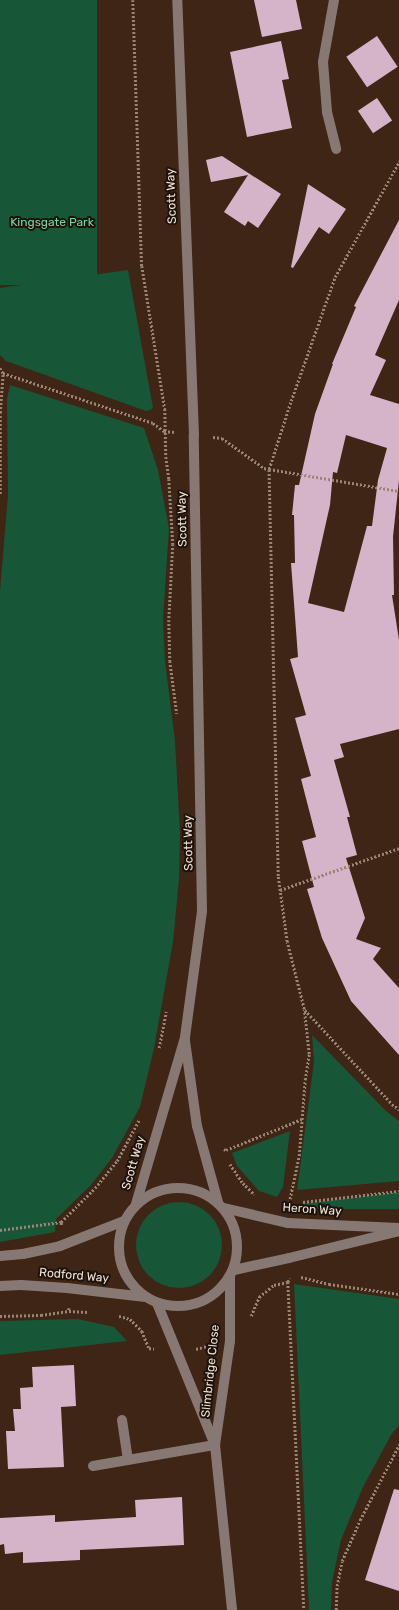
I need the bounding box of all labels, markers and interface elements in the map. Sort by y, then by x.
street label: Scott Way [164,168,180,224]
park label: Kingsgate Park [10,216,94,230]
street label: Scott Way [175,491,191,547]
street label: Scott Way [181,815,197,871]
street label: Scott Way [119,1134,149,1192]
street label: Heron Way [282,1201,342,1219]
street label: Rodford Way [38,1266,110,1286]
street label: Slimbridge Close [199,1324,223,1418]

